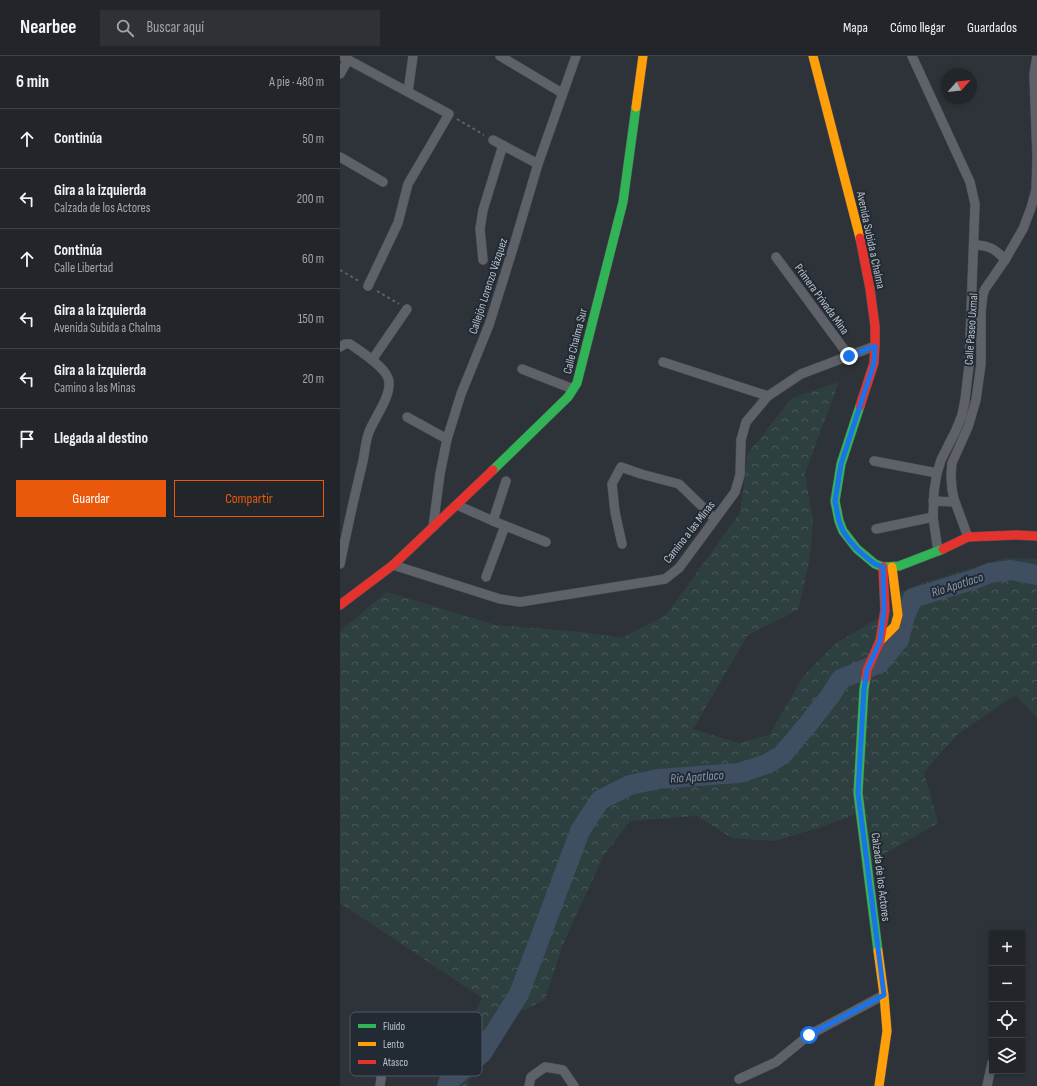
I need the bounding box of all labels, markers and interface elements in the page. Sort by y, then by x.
search box [100,10,380,46]
text: Nearbee [20,16,76,39]
icon: search [114,17,136,39]
text: Buscar aquí [146,18,204,37]
text: Mapa [843,19,868,36]
text: Cómo llegar [890,19,945,36]
text: Guardados [967,19,1017,36]
north arrow [941,68,977,104]
text: 6 min [16,72,49,92]
text: A pie · 480 m [269,74,324,90]
icon: ahead [16,128,38,150]
text: Continúa [54,129,102,148]
text: 50 m [303,131,324,147]
text: Gira a la izquierda [54,181,146,200]
icon: left [16,188,38,210]
street label: Avenida Subida a Chalma [853,189,888,290]
text: 200 m [297,191,324,207]
text: Calzada de los Actores [54,200,150,216]
street label: Callejón Lorenzo Vázquez [466,236,511,336]
text: Continúa [54,241,102,260]
icon: ahead [16,248,38,270]
text: 60 m [302,251,324,267]
text: Calle Libertad [54,260,113,276]
street label: Primera Privada Mina [791,261,852,338]
street label: Calle Paseo Uxmal [962,293,981,365]
text: Gira a la izquierda [54,301,146,320]
street label: Calle Chalma Sur [560,306,591,375]
icon: left [16,308,38,330]
text: 150 m [298,311,324,327]
text: Avenida Subida a Chalma [54,320,161,336]
route end [840,347,858,365]
text: Gira a la izquierda [54,361,146,380]
icon: left [16,368,38,390]
text: 20 m [302,371,324,387]
text: Camino a las Minas [54,380,135,396]
icon: arrive [16,428,38,450]
text: Llegada al destino [54,429,148,448]
button: Guardar [16,480,166,517]
button: Compartir [174,480,324,517]
street label: Camino a las Minas [660,498,718,567]
water label: Rio Apatlaco [929,569,986,601]
water label: Rio Apatlaco [670,767,725,787]
street label: Calzada de los Actores [868,832,893,922]
map controls [989,930,1025,1074]
button: + [989,930,1025,966]
button: − [989,966,1025,1002]
button: locate [989,1002,1025,1038]
legend [350,1012,482,1076]
text: Fluido [383,1020,405,1033]
route start [800,1026,818,1044]
text: Lento [383,1038,404,1051]
button: layers [989,1038,1025,1074]
text: Atasco [382,1056,409,1069]

